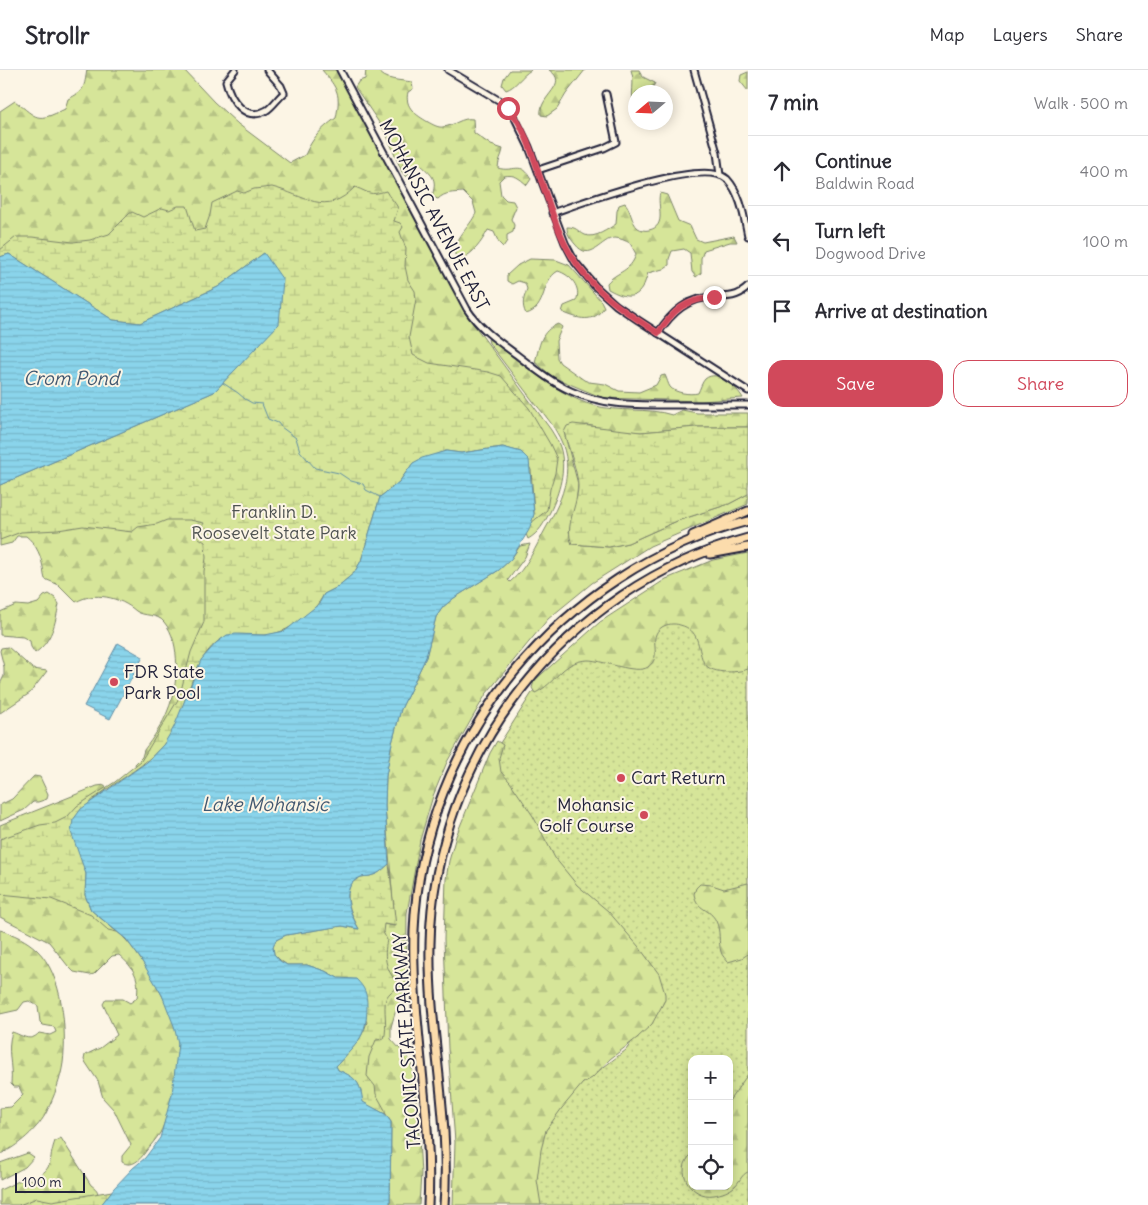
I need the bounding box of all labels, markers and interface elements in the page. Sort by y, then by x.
text: Strollr [25,20,90,50]
text: Map [929,23,964,46]
text: Layers [992,23,1048,46]
text: Share [1076,23,1123,46]
north arrow [628,85,673,130]
text: 7 min [768,89,819,116]
text: Walk · 500 m [1034,93,1128,113]
route start [497,97,520,120]
street label: MOHANSIC AVENUE EAST [374,115,495,314]
text: Continue [815,149,892,173]
icon: ahead [768,157,796,185]
text: 400 m [1080,161,1128,181]
text: Baldwin Road [815,173,914,193]
text: Turn left [815,219,885,243]
icon: left [768,227,796,255]
text: 100 m [1083,231,1128,251]
text: Dogwood Drive [815,243,926,263]
route end [703,286,726,309]
icon: arrive [768,297,796,325]
text: Arrive at destination [815,299,988,323]
button: Save [768,360,943,407]
button: Share [953,360,1128,407]
water label: Crom Pond [23,366,122,390]
park label: Franklin D. Roosevelt State Park [191,500,357,544]
place label: FDR State Park Pool [124,660,204,704]
marker: FDR State Park Pool [108,676,120,688]
place label: Cart Return [631,766,726,789]
marker: Cart Return [615,772,627,784]
water label: Lake Mohansic [202,792,330,816]
place label: Mohansic Golf Course [539,793,634,837]
marker: Mohansic Golf Course [638,809,650,821]
street label: TACONIC STATE PARKWAY [387,932,426,1150]
map controls [688,1055,733,1190]
button: + [688,1055,733,1100]
button: − [688,1100,733,1145]
button: locate [688,1145,733,1190]
scale bar [15,1170,85,1193]
text: 100 m [22,1173,62,1191]

